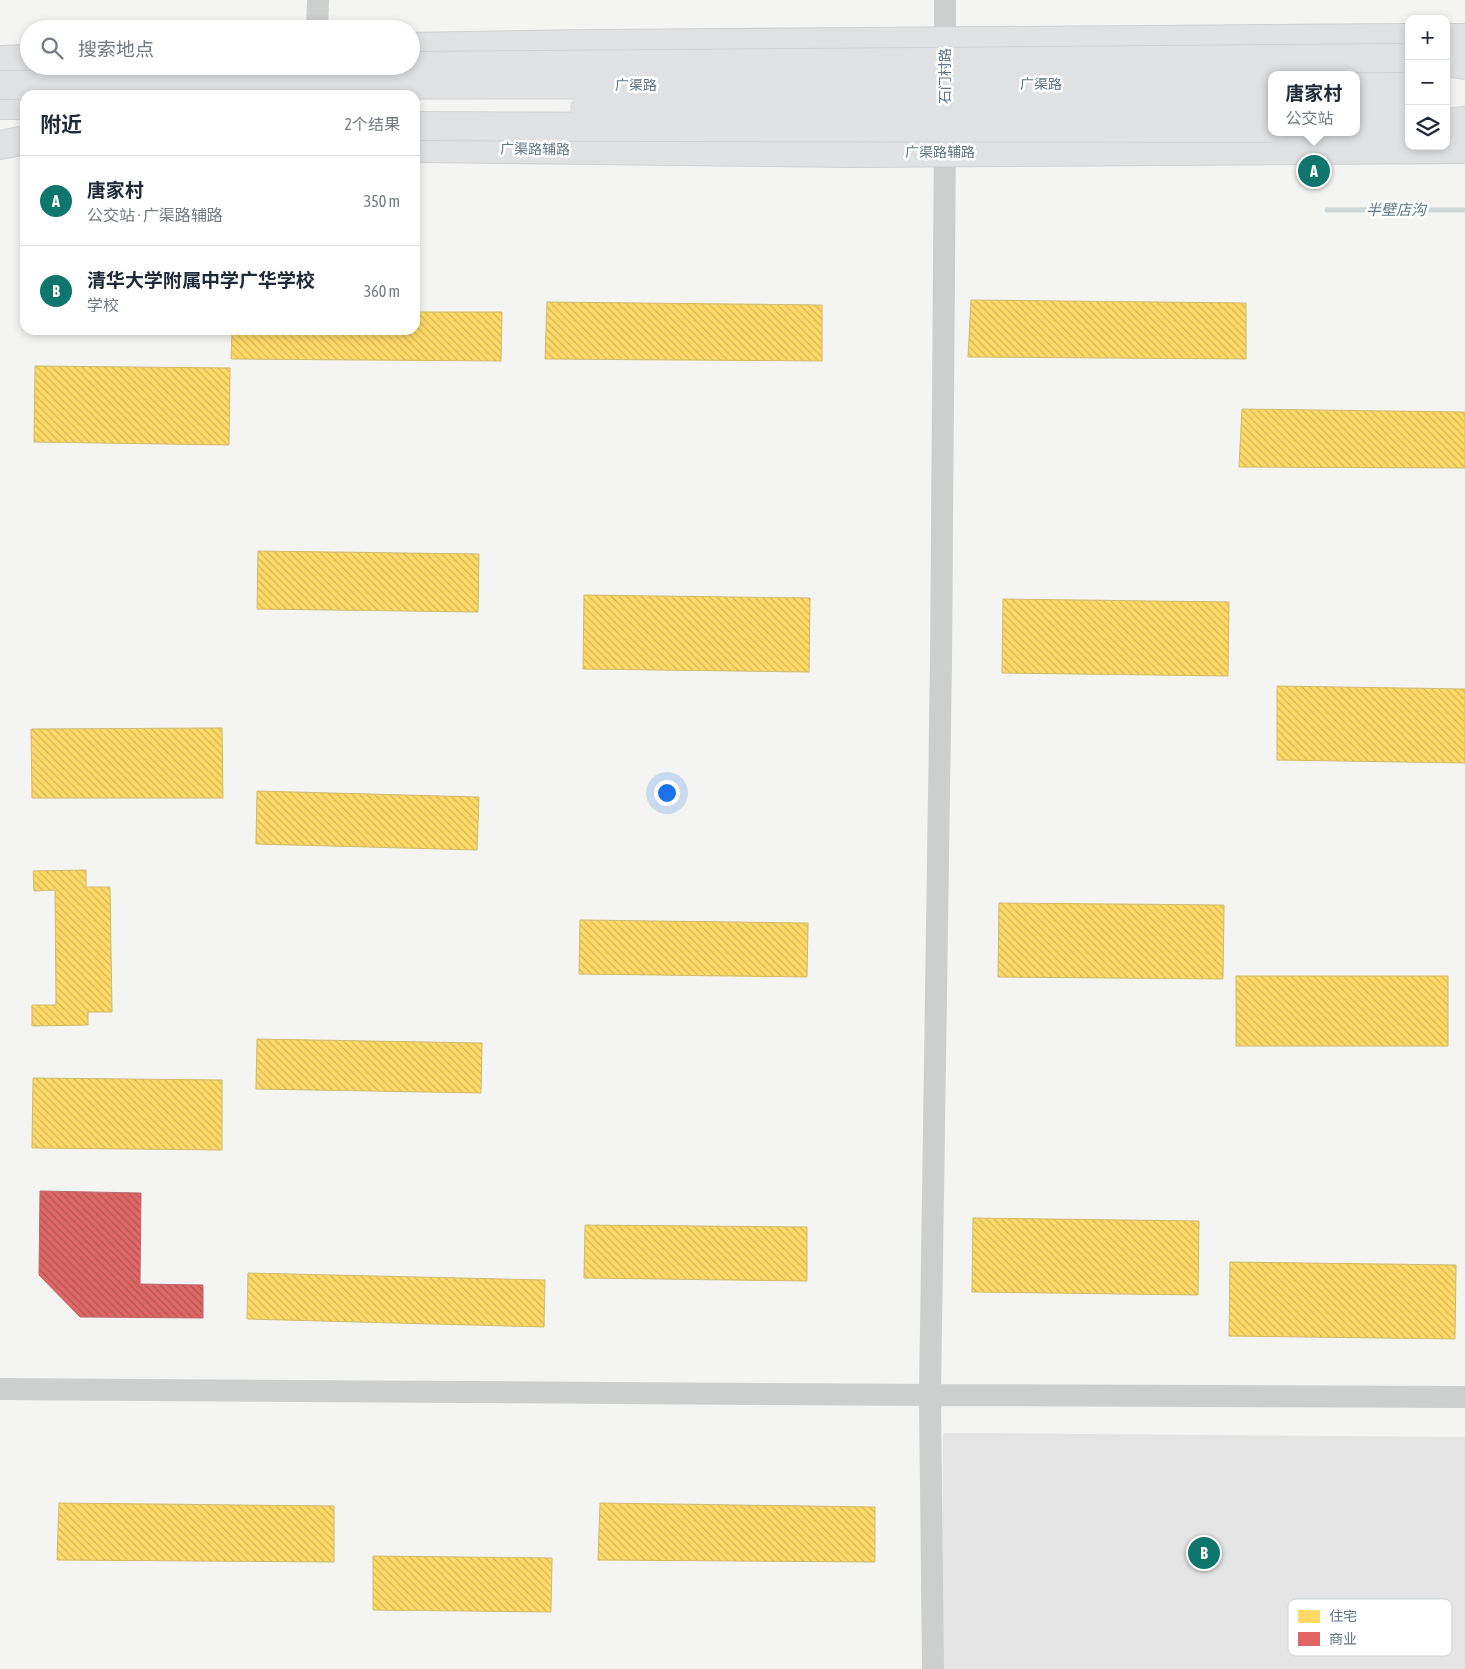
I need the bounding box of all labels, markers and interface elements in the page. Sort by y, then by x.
map controls [1405,15,1450,150]
button: + [1405,15,1450,60]
search box [20,20,420,75]
icon: search [38,34,66,62]
text: 搜索地点 [78,38,154,60]
street label: 石门村路 [937,48,953,104]
button: − [1405,60,1450,105]
popup [1268,71,1360,136]
street label: 广渠路 [1020,76,1062,92]
street label: 广渠路 [615,77,657,93]
text: 唐家村 [1285,82,1343,104]
button: layers [1405,105,1450,150]
text: 公交站 [1285,109,1334,127]
text: 附近 [40,112,82,136]
text: 2个结果 [344,115,400,133]
street label: 广渠路辅路 [500,140,570,158]
street label: 广渠路辅路 [905,144,975,160]
pin: A [1298,152,1330,190]
text: 唐家村 [87,179,144,201]
text: A [52,192,60,210]
text: 350 m [364,192,400,210]
water label: 半壁店沟 [1366,201,1428,218]
text: 公交站 · 广渠路辅路 [87,206,223,224]
text: 清华大学附属中学广华学校 [87,269,315,291]
text: B [52,282,60,300]
text: 360 m [364,282,400,300]
text: 学校 [87,296,119,314]
your location [654,780,680,806]
pin: B [1188,1534,1220,1572]
legend [1288,1599,1452,1656]
text: 住宅 [1329,1608,1357,1624]
text: 商业 [1329,1631,1357,1647]

